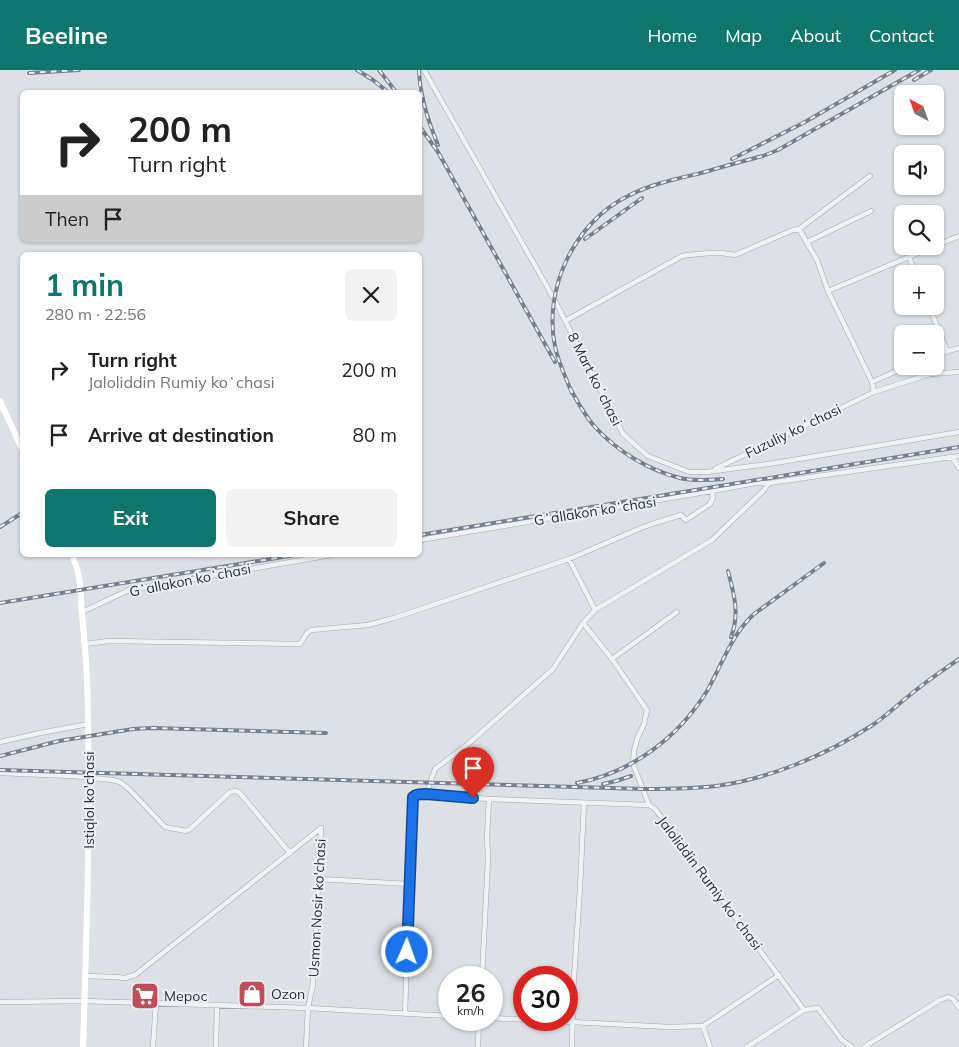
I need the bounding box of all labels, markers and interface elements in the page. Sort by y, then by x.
text: Beeline [25,20,108,50]
text: Home [647,24,697,47]
text: Map [725,24,762,47]
text: About [790,24,841,47]
text: Contact [869,24,934,47]
north arrow [894,85,944,135]
map controls [894,85,944,375]
text: 200 m [128,107,232,151]
icon: right [45,110,110,175]
button: sound [894,145,944,195]
text: Turn right [128,150,226,178]
icon: arrive [99,205,127,233]
button: search [894,205,944,255]
text: Then [45,207,89,231]
button: + [894,265,944,315]
text: 1 min [45,266,124,304]
button: close [345,269,397,321]
text: 280 m · 22:56 [45,304,146,324]
button: − [894,325,944,375]
street label: 8 Mart koʻchasi [564,329,626,429]
text: Turn right [88,348,177,372]
icon: right [45,356,73,384]
text: 200 m [341,358,397,382]
text: Jaloliddin Rumiy koʻchasi [88,372,275,392]
street label: Fuzuliy koʻchasi [742,400,844,462]
icon: arrive [45,421,73,449]
text: Arrive at destination [88,423,274,447]
text: 80 m [353,423,397,447]
button: Exit [45,489,216,547]
button: Share [226,489,397,547]
street label: Gʻallakon koʻchasi [533,492,657,530]
street label: Gʻallakon koʻchasi [128,559,252,601]
pin [452,747,494,798]
street label: Istiqlol ko'chasi [80,751,98,849]
icon: arrive [459,754,487,782]
street label: Jaloliddin Rumiy koʻchasi [654,812,766,954]
street label: Usmon Nosir ko'chasi [304,838,330,978]
position arrow [380,925,432,977]
speed limit sign: 30 [513,966,578,1031]
text: 26 [455,977,486,1008]
shop icon: Ozon [237,979,267,1009]
supermarket icon: Мерос [130,981,160,1011]
place label: Ozon [271,985,305,1003]
place label: Мерос [164,987,208,1005]
text: km/h [457,1003,484,1018]

